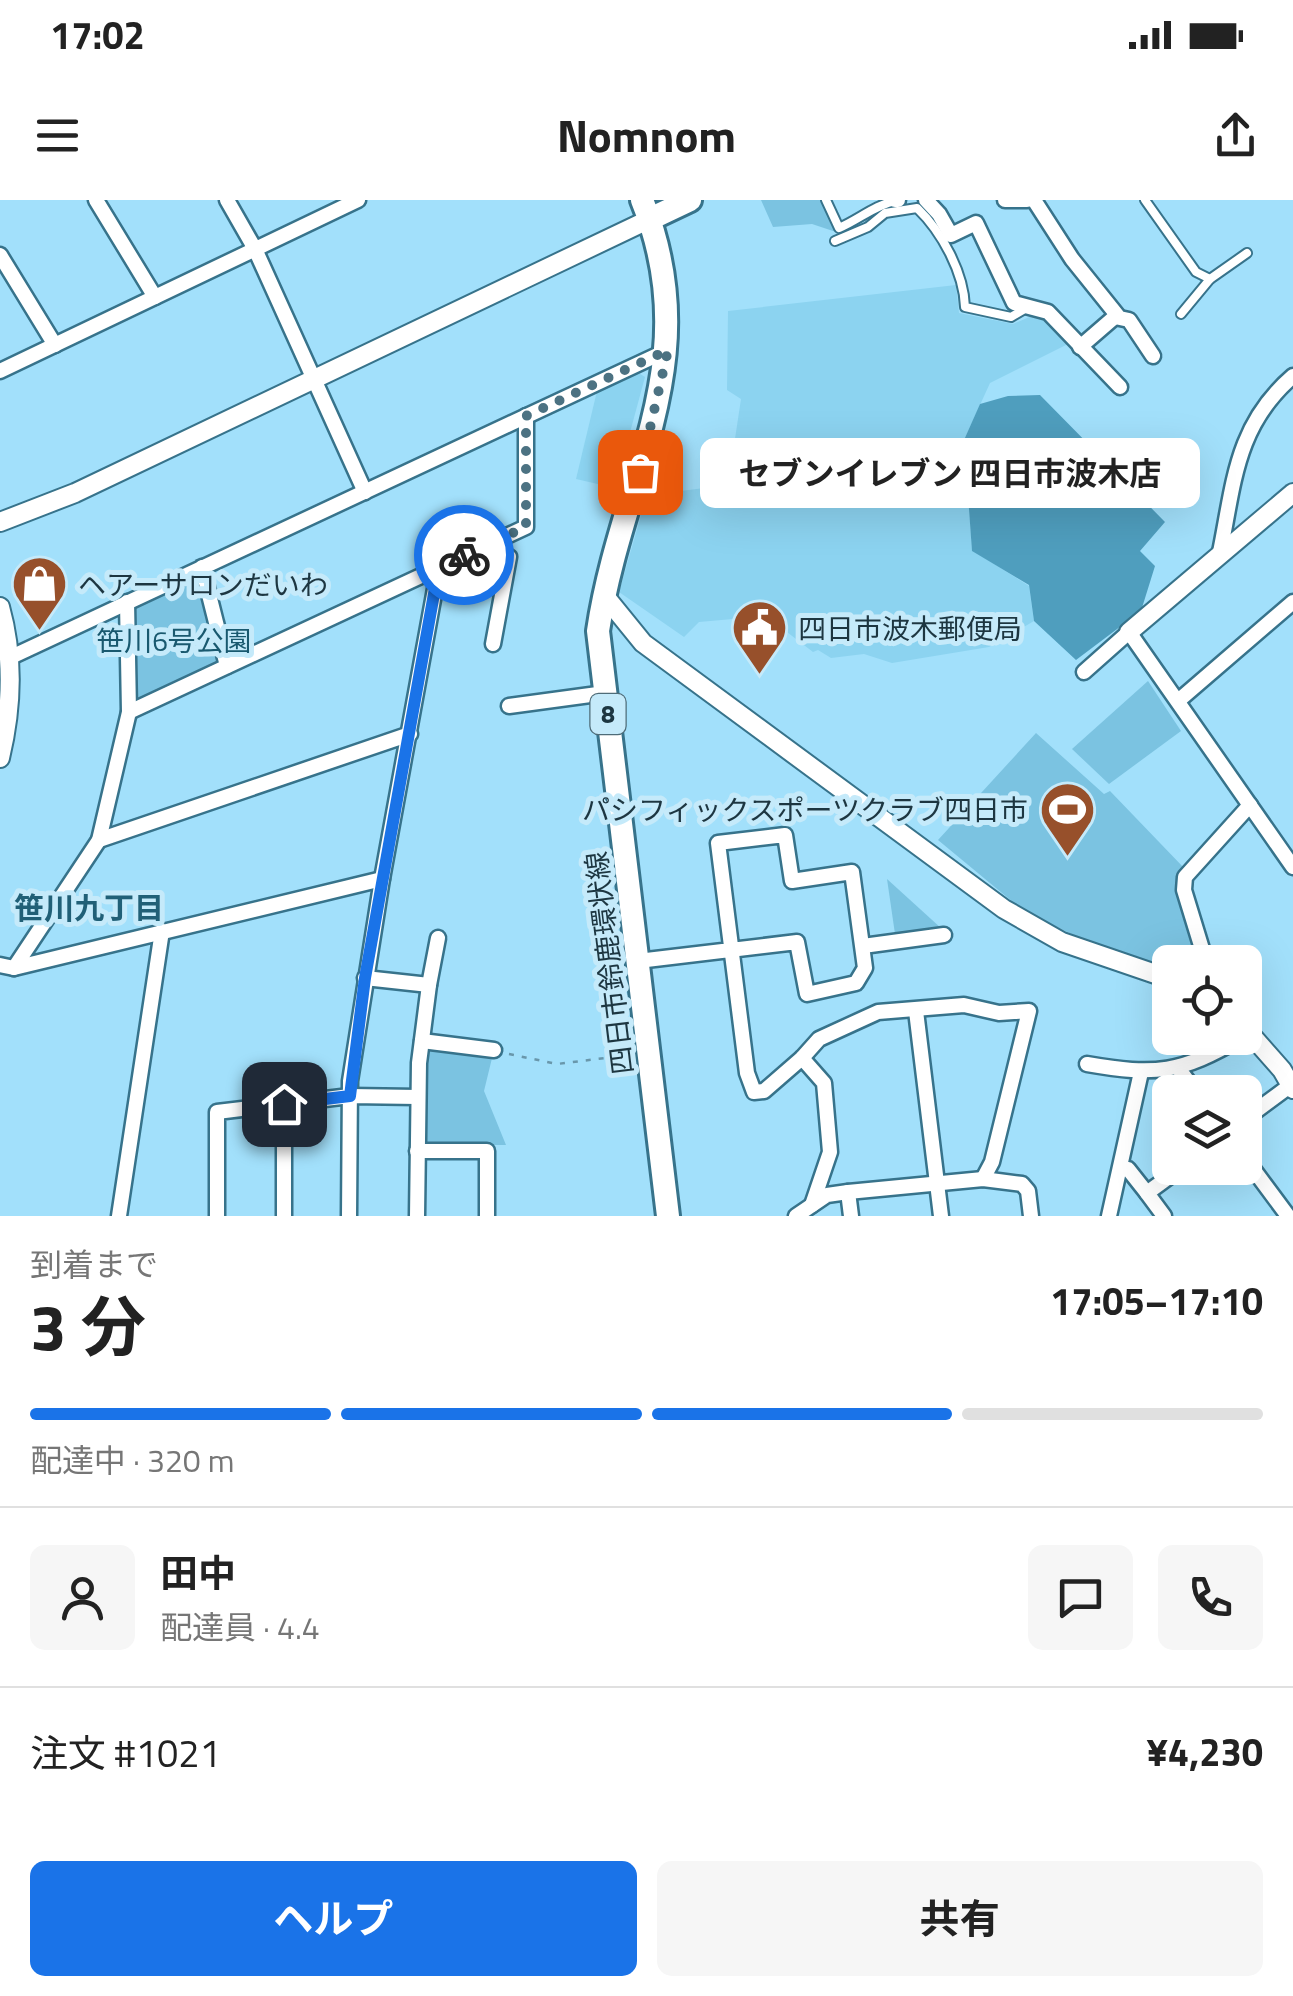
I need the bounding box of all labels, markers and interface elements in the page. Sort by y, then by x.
text: 17:02 [50,6,145,64]
text: Nomnom [557,101,736,169]
icon: menu [30,108,85,163]
icon: share [1208,108,1263,163]
pin [598,430,683,515]
callout: セブンイレブン 四日市波木店 [700,437,1200,507]
icon: bag [613,445,668,500]
text: セブンイレブン 四日市波木店 [738,449,1162,497]
courier [414,505,514,605]
icon: bike [437,528,492,583]
shop icon: ヘアーサロンだいわ [9,554,69,633]
place label: ヘアーサロンだいわ [78,563,328,606]
public building icon: 四日市波木郵便局 [729,598,789,677]
place label: 四日市波木郵便局 [798,607,1022,650]
park label: 笹川6号公園 [96,619,252,662]
road number: 8 [590,694,626,734]
sports icon: パシフィックスポーツクラブ四日市 [1037,779,1097,858]
place label: パシフィックスポーツクラブ四日市 [582,788,1028,831]
street label: 四日市鈴鹿環状線 [574,849,644,1077]
district label: 笹川九丁目 [14,885,164,931]
map controls [1152,945,1262,1185]
button: locate [1152,945,1262,1055]
pin [242,1062,327,1147]
button: layers [1152,1075,1262,1185]
icon: home [257,1077,312,1132]
text: 到着まで [30,1240,158,1288]
text: 17:05–17:10 [1050,1272,1263,1330]
text: 3 分 [30,1276,146,1375]
text: 配達中 · 320 m [30,1436,235,1484]
text: 田中 [160,1544,236,1602]
button: person [30,1545,135,1650]
button: chat [1028,1545,1133,1650]
button: phone [1158,1545,1263,1650]
text: 配達員 · 4.4 [160,1603,320,1651]
text: ¥4,230 [1147,1723,1263,1781]
text: 注文 #1021 [30,1724,221,1782]
button: ヘルプ [30,1861,637,1976]
button: 共有 [657,1861,1263,1976]

